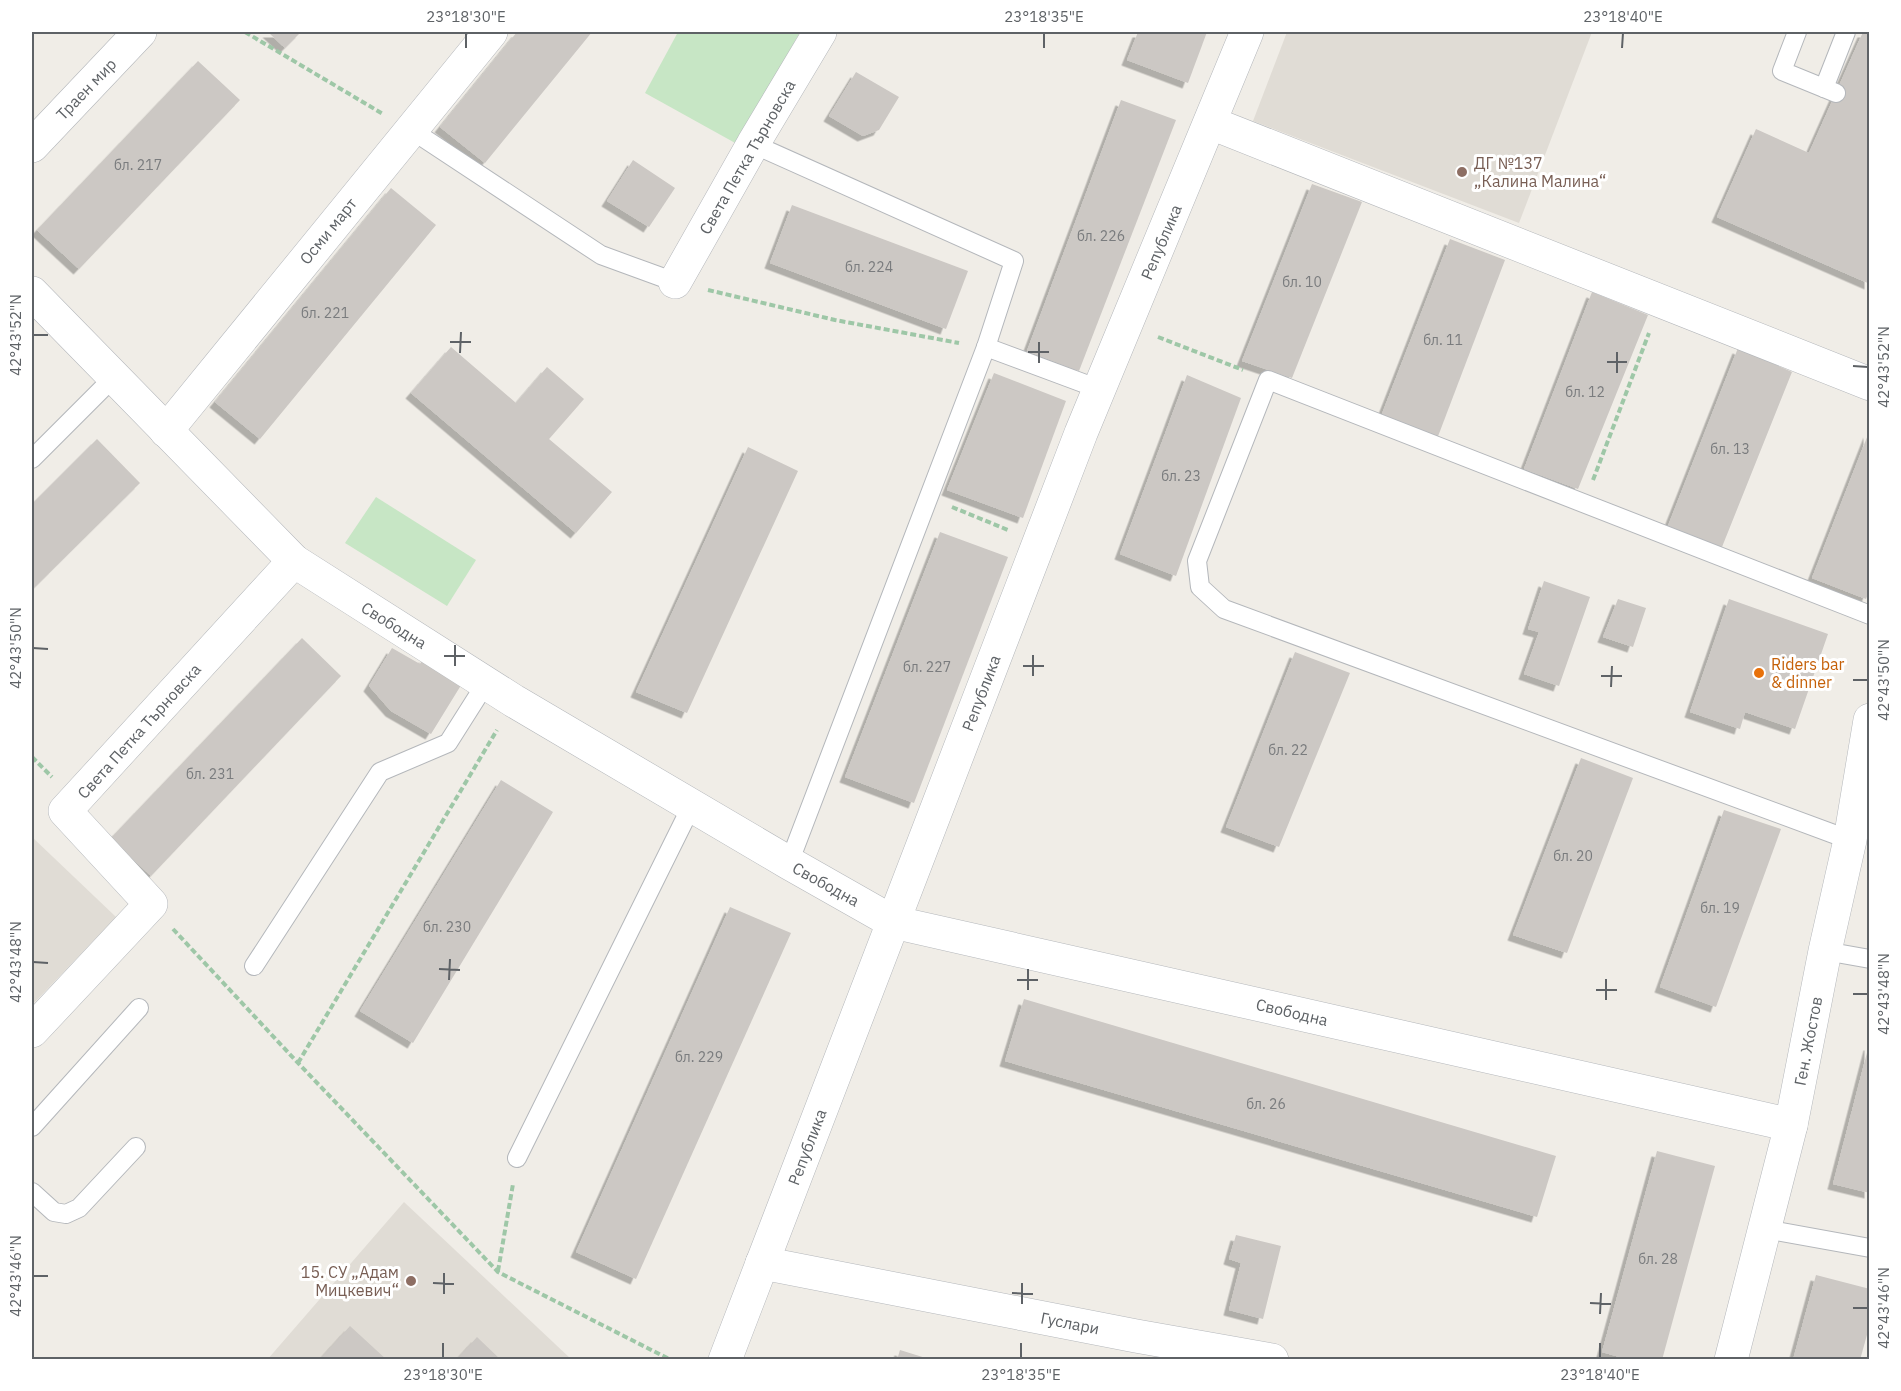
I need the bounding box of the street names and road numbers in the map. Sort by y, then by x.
street label: Траен мир [52,54,120,124]
street label: Света Петка Търновска [695,76,800,238]
street label: Осми март [295,193,361,268]
street label: Република [1136,201,1186,283]
street label: Свободна [358,597,431,653]
street label: Република [957,652,1005,734]
street label: Света Петка Търновска [73,659,205,803]
street label: Свободна [789,857,863,911]
street label: Свободна [1254,994,1330,1030]
street label: Ген. Жостов [1790,995,1826,1087]
street label: Република [783,1106,831,1188]
street label: Гуслари [1039,1308,1101,1338]

